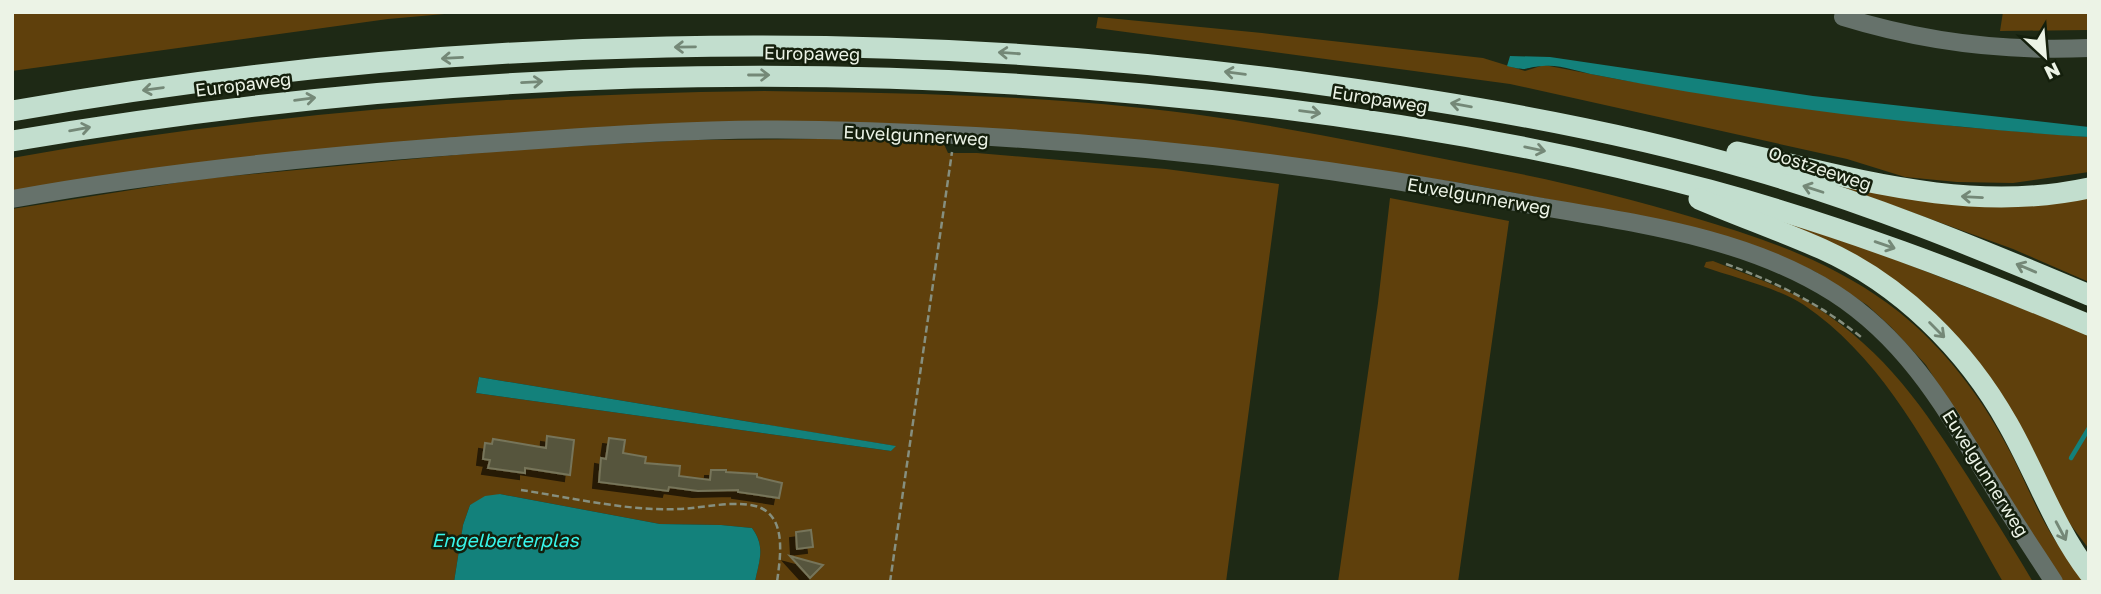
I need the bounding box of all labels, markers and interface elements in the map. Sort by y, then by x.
north arrow [2010,21,2080,91]
one-way arrow [674,40,697,54]
street label: Europaweg [764,41,860,65]
one-way arrow [998,46,1020,59]
one-way arrow [441,52,464,65]
text: N [2041,58,2064,85]
street label: Europaweg [194,67,292,101]
one-way arrow [1224,67,1247,80]
one-way arrow [747,68,770,82]
one-way arrow [520,75,543,88]
street label: Europaweg [1331,81,1429,117]
one-way arrow [142,83,165,96]
one-way arrow [293,93,316,106]
one-way arrow [1450,98,1472,111]
one-way arrow [1298,105,1321,118]
street label: Euvelgunnerweg [843,120,989,150]
one-way arrow [68,122,90,135]
street label: Oostzeeweg [1766,141,1874,195]
one-way arrow [1523,143,1546,157]
street label: Euvelgunnerweg [1405,173,1553,219]
one-way arrow [1802,182,1824,195]
one-way arrow [1961,190,1984,203]
one-way arrow [1874,240,1896,252]
one-way arrow [2015,261,2037,274]
one-way arrow [1928,321,1945,338]
street label: Euvelgunnerweg [1938,405,2034,541]
one-way arrow [2055,520,2069,541]
water label: Engelberterplas [431,528,580,551]

